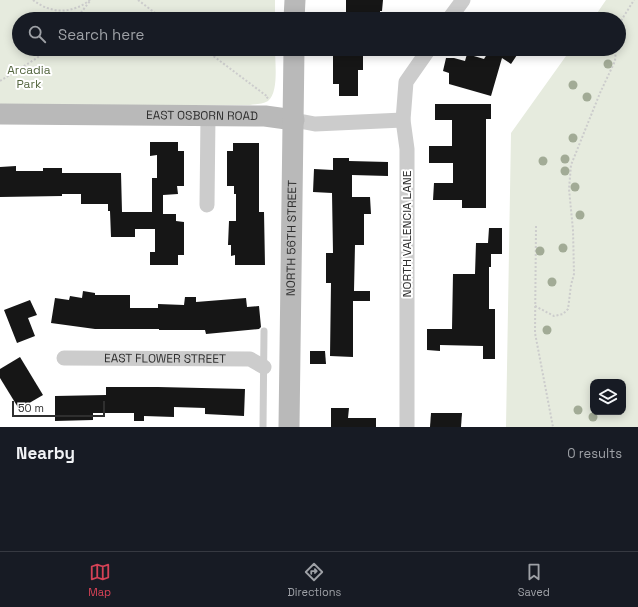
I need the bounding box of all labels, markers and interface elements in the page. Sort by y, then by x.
search box [12,12,626,56]
icon: search [26,23,48,45]
text: Search here [58,25,144,44]
park label: Arcadia Park [7,62,51,92]
street label: EAST OSBORN ROAD [146,107,258,124]
street label: NORTH VALENCIA LANE [399,170,415,297]
street label: NORTH 56TH STREET [283,180,300,296]
street label: EAST FLOWER STREET [104,350,226,367]
map controls [590,379,626,415]
button: layers [590,379,626,415]
scale bar [12,399,105,418]
text: 50 m [18,401,44,415]
text: Nearby [16,442,75,464]
text: 0 results [567,445,622,462]
tab: Map [88,561,111,599]
tab: Directions [287,561,341,599]
tab: Saved [518,561,550,599]

